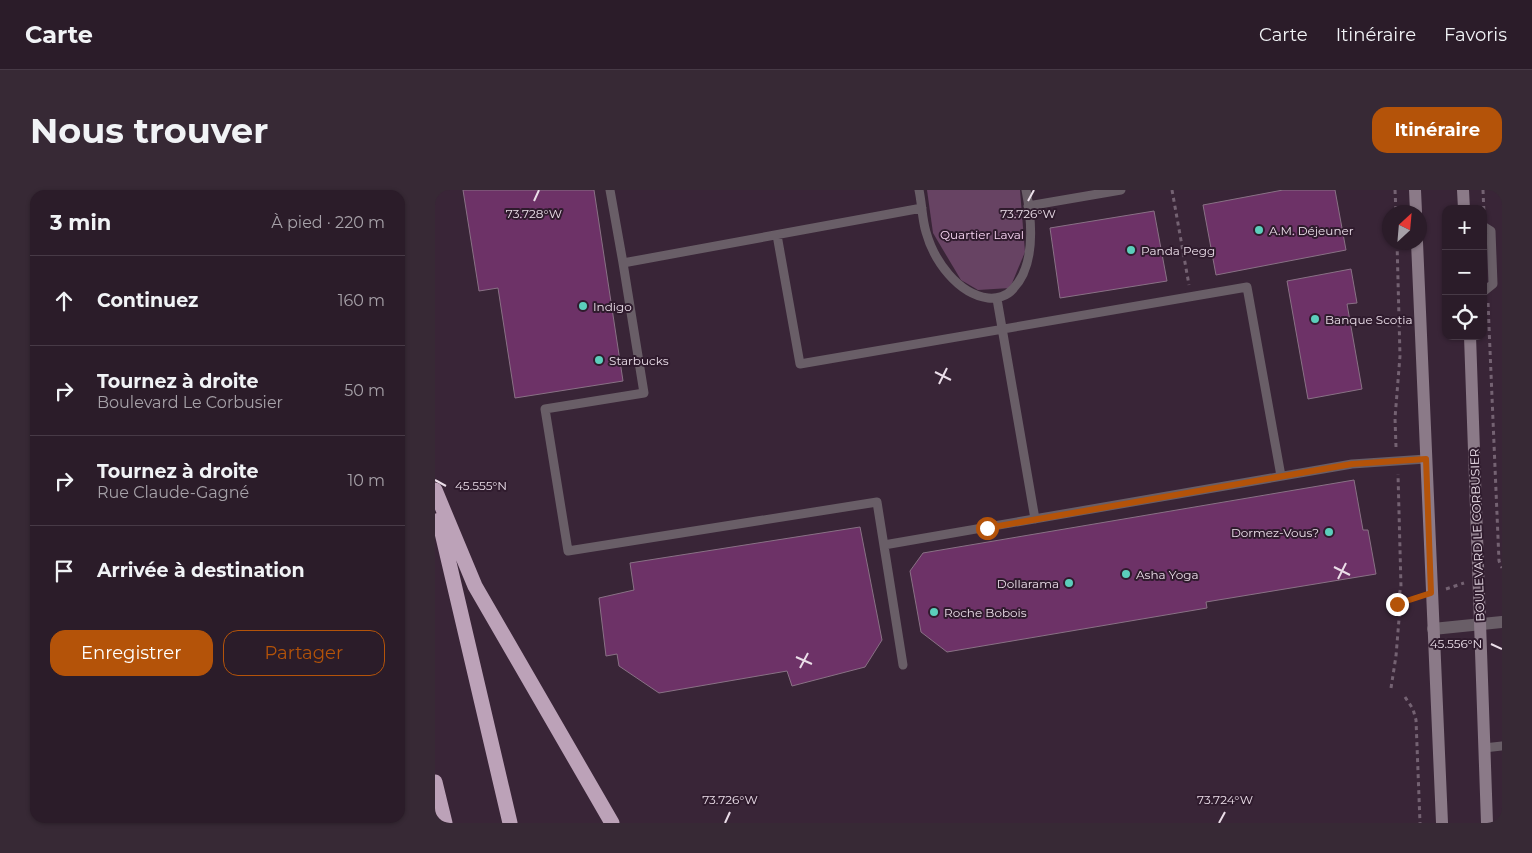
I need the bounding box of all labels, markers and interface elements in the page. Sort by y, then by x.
text: Carte [25,20,93,49]
text: Carte [1259,24,1308,46]
text: Itinéraire [1336,24,1416,46]
text: Favoris [1444,24,1507,46]
button: Itinéraire [1372,107,1502,153]
text: Nous trouver [30,109,268,152]
north arrow [1382,205,1427,250]
map controls [1442,205,1487,340]
button: + [1442,205,1487,250]
text: 73.728°W [506,206,562,221]
text: 73.726°W [1000,206,1056,221]
text: 3 min [50,210,111,235]
text: À pied · 220 m [271,213,385,232]
place label: A.M. Déjeuner [1269,223,1354,238]
marker: A.M. Déjeuner [1253,224,1265,236]
park label: Quartier Laval [940,227,1024,242]
place label: Panda Pegg [1141,243,1215,258]
marker: Panda Pegg [1125,244,1137,256]
button: − [1442,250,1487,295]
icon: ahead [50,287,78,315]
text: Continuez [97,289,198,312]
text: 160 m [338,291,385,310]
button: locate [1442,295,1487,340]
place label: Indigo [593,299,632,314]
marker: Indigo [577,300,589,312]
place label: Banque Scotia [1325,312,1413,327]
marker: Banque Scotia [1309,313,1321,325]
place label: Starbucks [609,353,669,368]
marker: Starbucks [593,354,605,366]
text: Tournez à droite [97,370,258,393]
icon: right [50,377,78,405]
text: 50 m [344,381,385,400]
text: Boulevard Le Corbusier [97,393,283,412]
street label: BOULEVARD LE CORBUSIER [1466,448,1488,622]
text: Tournez à droite [97,460,258,483]
icon: right [50,467,78,495]
text: 10 m [347,471,385,490]
text: 45.555°N [455,478,507,493]
text: Rue Claude-Gagné [97,483,249,502]
route start [976,517,999,540]
place label: Dormez-Vous? [1231,525,1319,540]
marker: Dormez-Vous? [1323,526,1335,538]
icon: arrive [50,557,78,585]
text: Arrivée à destination [97,559,305,582]
place label: Asha Yoga [1136,567,1198,582]
marker: Asha Yoga [1120,568,1132,580]
place label: Dollarama [997,576,1059,591]
marker: Dollarama [1063,577,1075,589]
route end [1386,593,1409,616]
place label: Roche Bobois [944,605,1027,620]
marker: Roche Bobois [928,606,940,618]
button: Enregistrer [50,630,213,676]
button: Partager [223,630,385,676]
text: 45.556°N [1430,636,1482,651]
text: 73.726°W [702,792,758,807]
text: 73.724°W [1197,792,1253,807]

